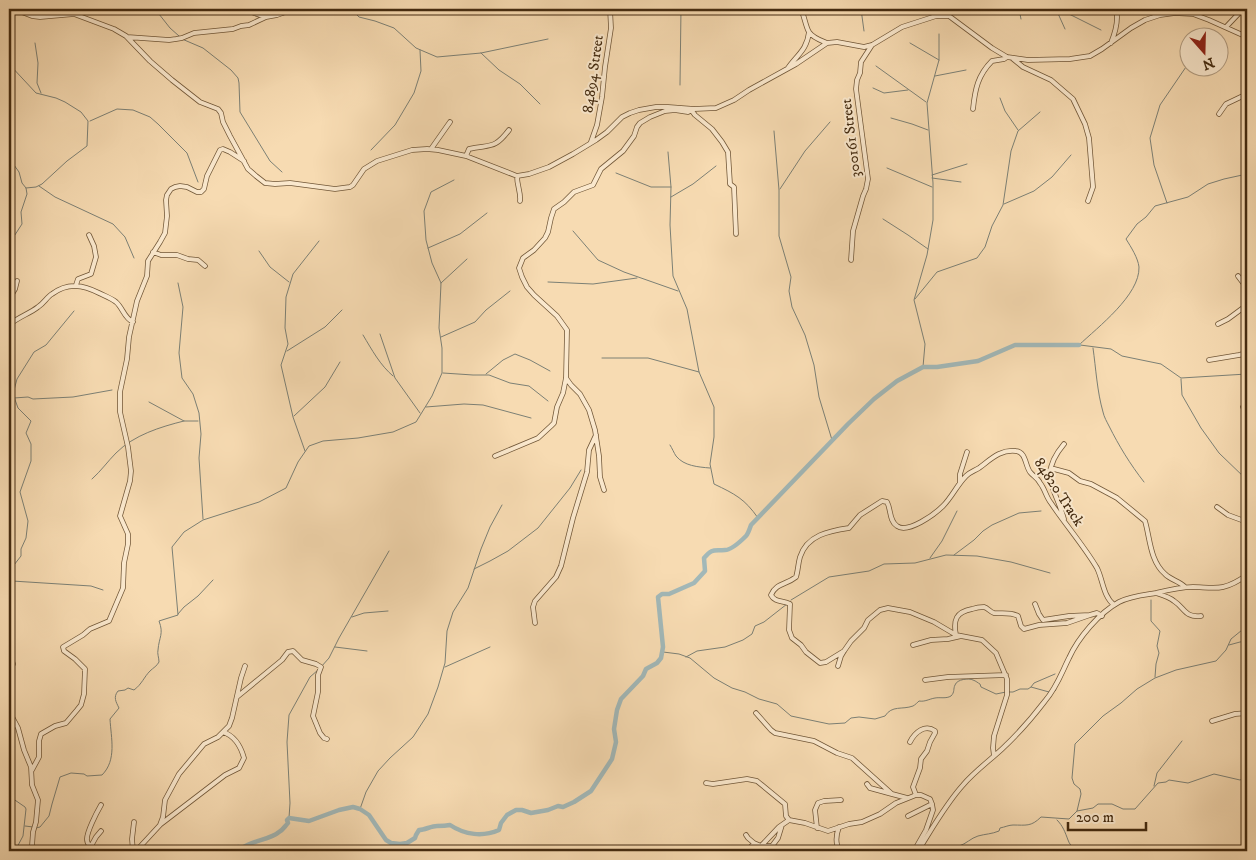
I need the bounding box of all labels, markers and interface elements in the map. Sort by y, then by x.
north arrow [1178,28,1228,78]
street label: 84894 Street [578,34,608,114]
text: N [1199,53,1217,74]
street label: 300161 Street [837,97,865,178]
street label: 84820 Track [1030,454,1089,530]
scale bar [1068,800,1146,832]
text: 200 m [1076,808,1114,827]

